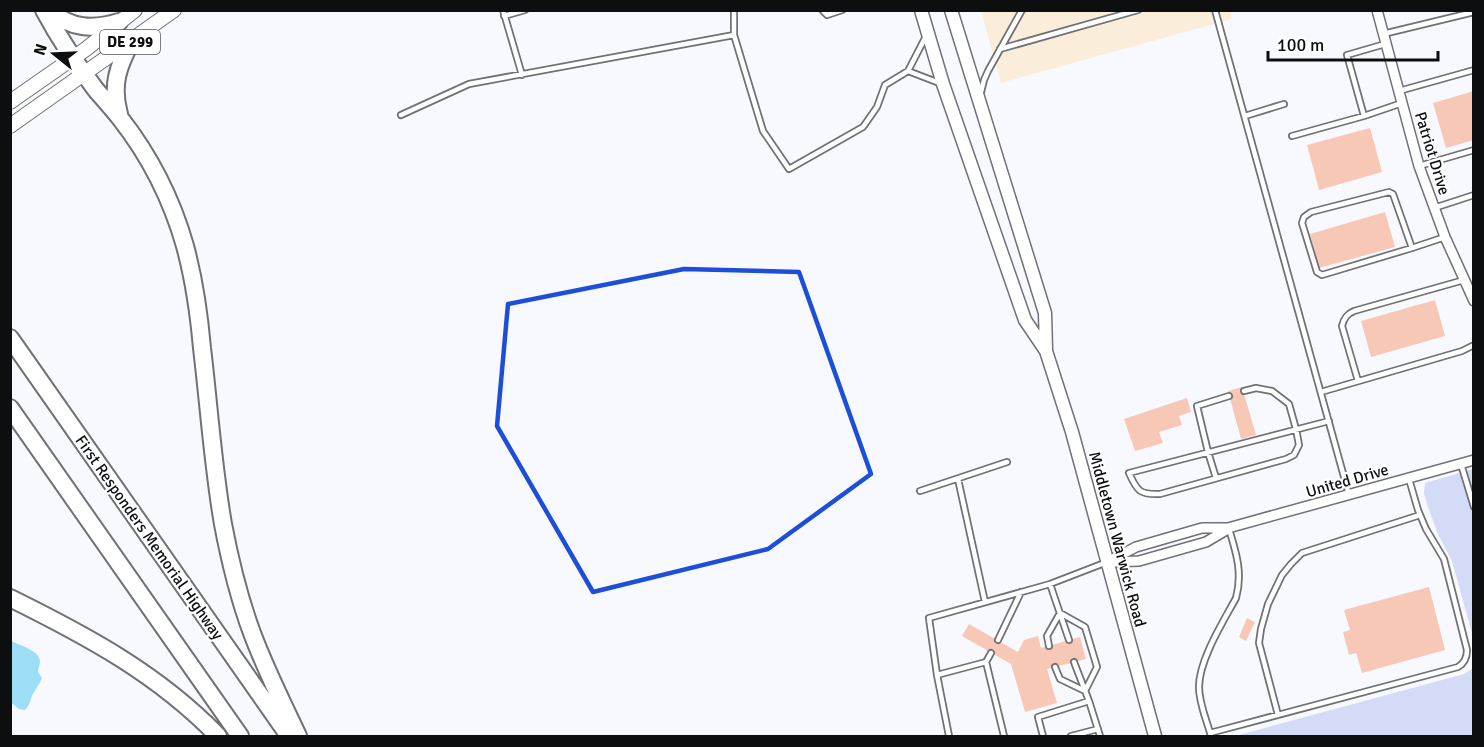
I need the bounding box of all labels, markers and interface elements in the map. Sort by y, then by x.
north arrow [24,24,84,84]
scale bar [1268,24,1438,62]
road number: DE 299 [100,30,160,54]
text: 100 m [1277,34,1324,56]
text: N [29,41,52,58]
street label: Patriot Drive [1410,109,1454,197]
street label: First Responders Memorial Highway [71,431,228,644]
street label: Middletown Warwick Road [1084,449,1150,629]
street label: United Drive [1304,460,1391,502]

